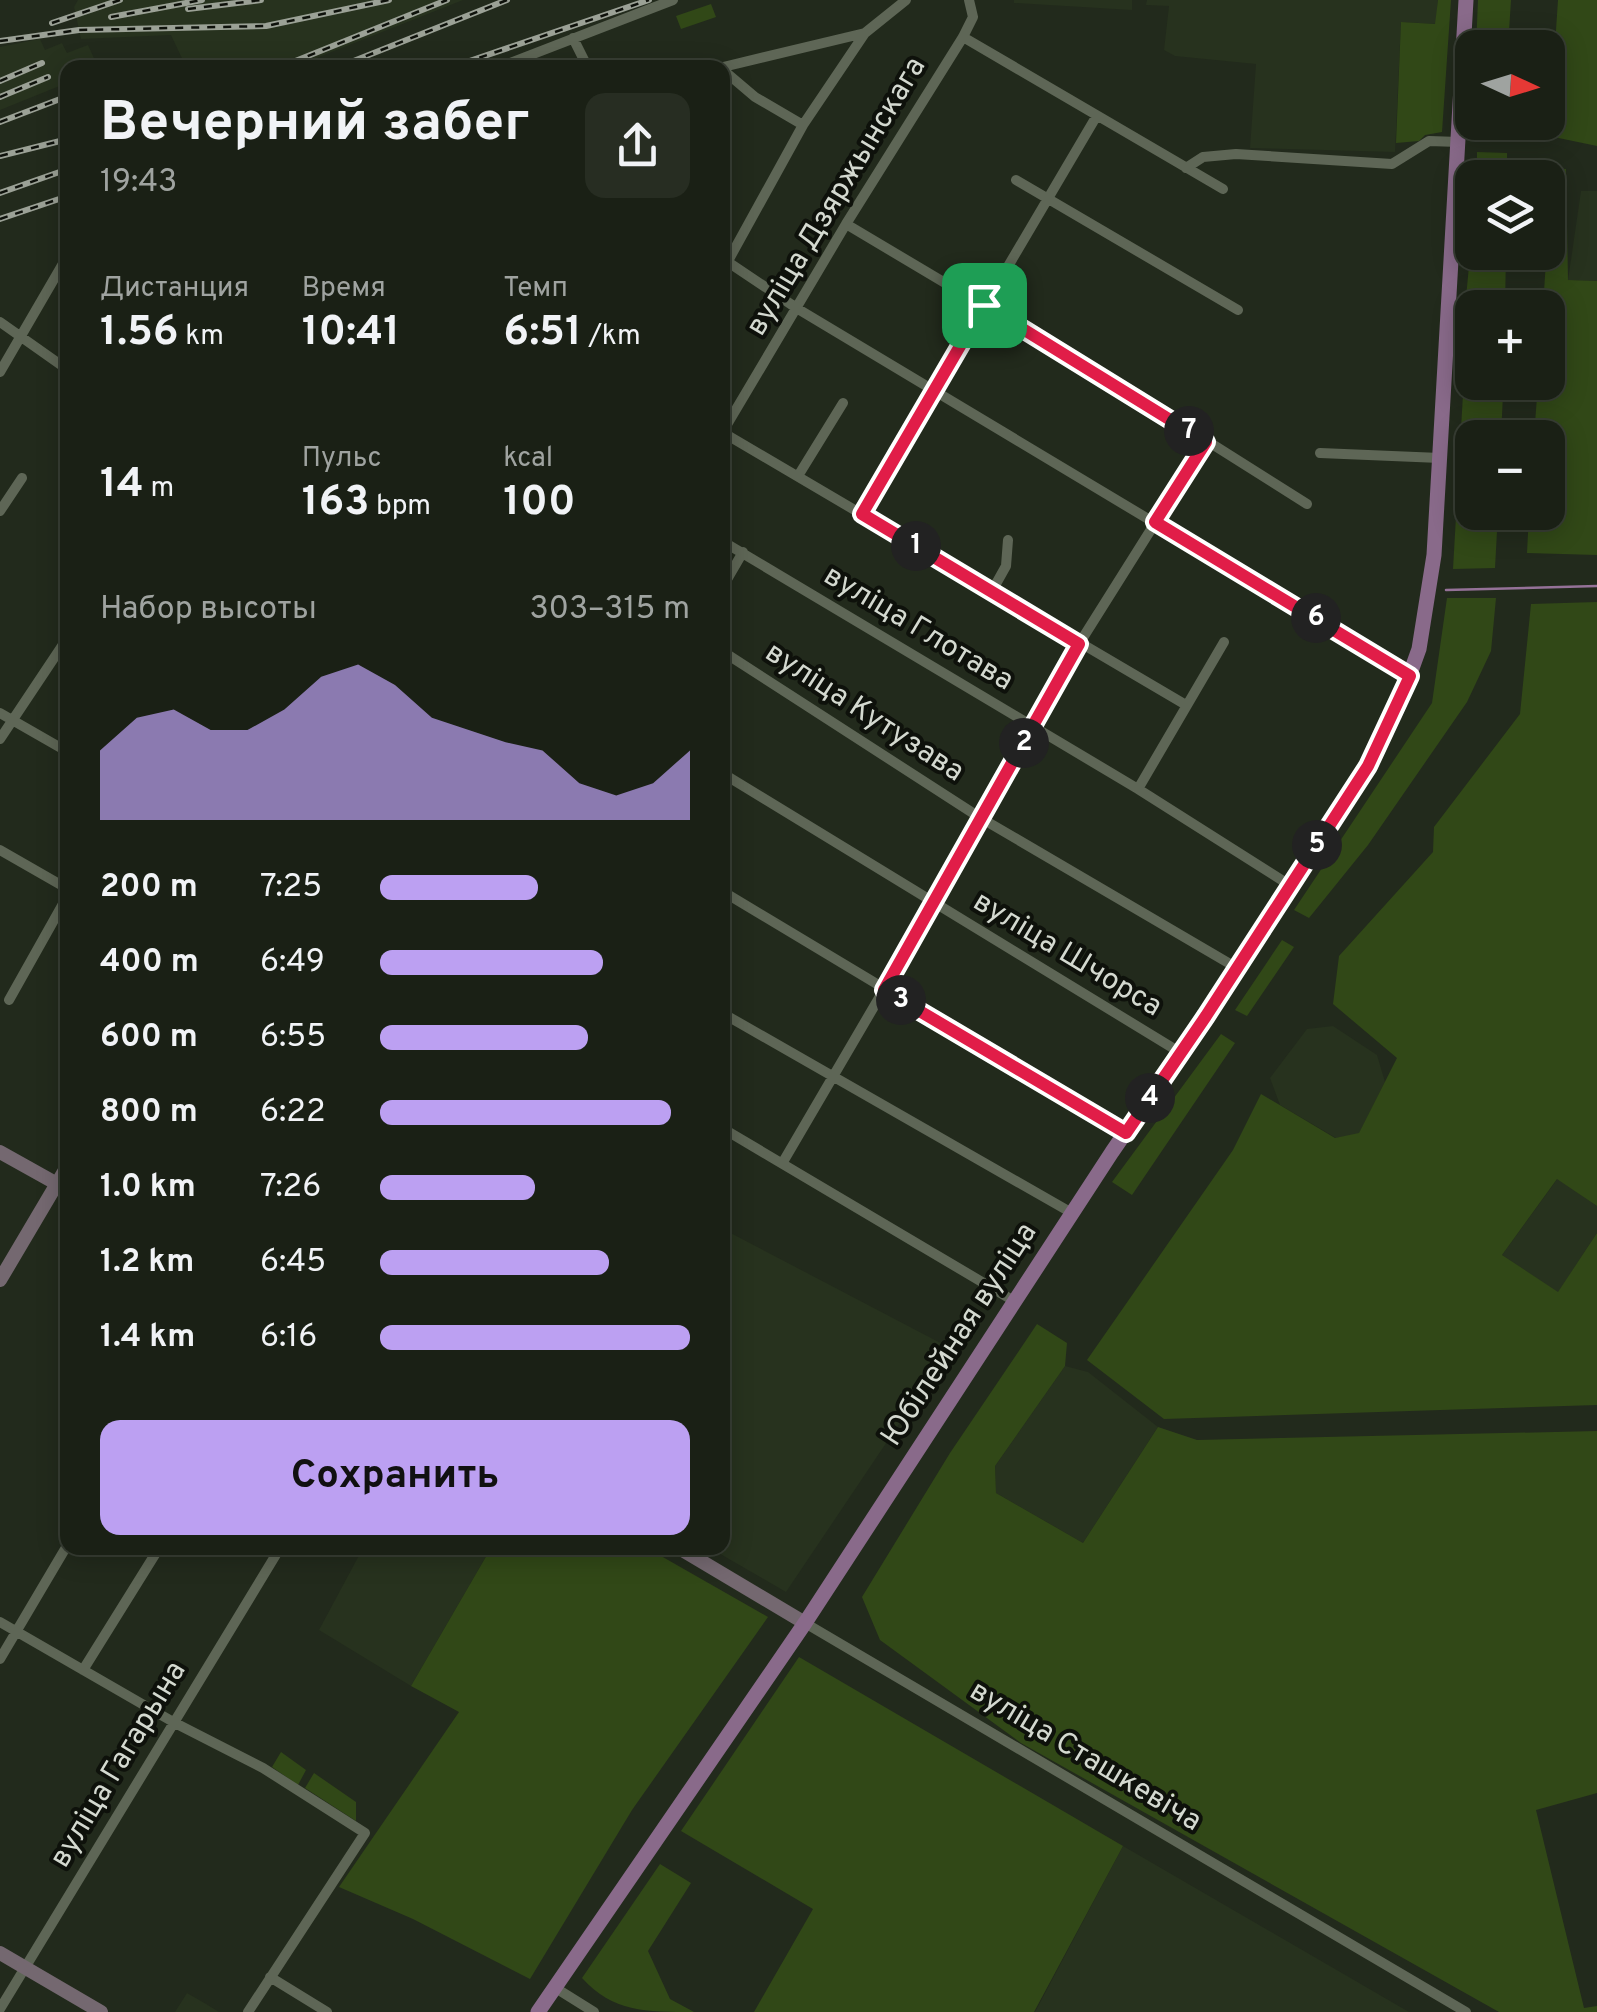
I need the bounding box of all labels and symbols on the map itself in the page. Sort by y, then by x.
north arrow [1455,30,1565,140]
street label: вуліца Дзяржынскага [739,51,935,343]
pin [942,263,1027,348]
pin: 7 [1164,406,1214,456]
pin: 1 [891,521,941,571]
street label: вуліца Глотава [816,558,1020,700]
pin: 6 [1291,593,1341,643]
street label: вуліца Кутузава [758,635,970,791]
pin: 2 [999,718,1049,768]
pin: 5 [1292,820,1342,870]
street label: вуліца Шчорса [966,884,1168,1026]
pin: 3 [876,975,926,1025]
pin: 4 [1125,1073,1175,1123]
street label: Юбілейная вуліца [874,1216,1046,1454]
street label: вуліца Гагарына [43,1655,195,1875]
street label: вуліца Сташкевіча [962,1673,1208,1841]

